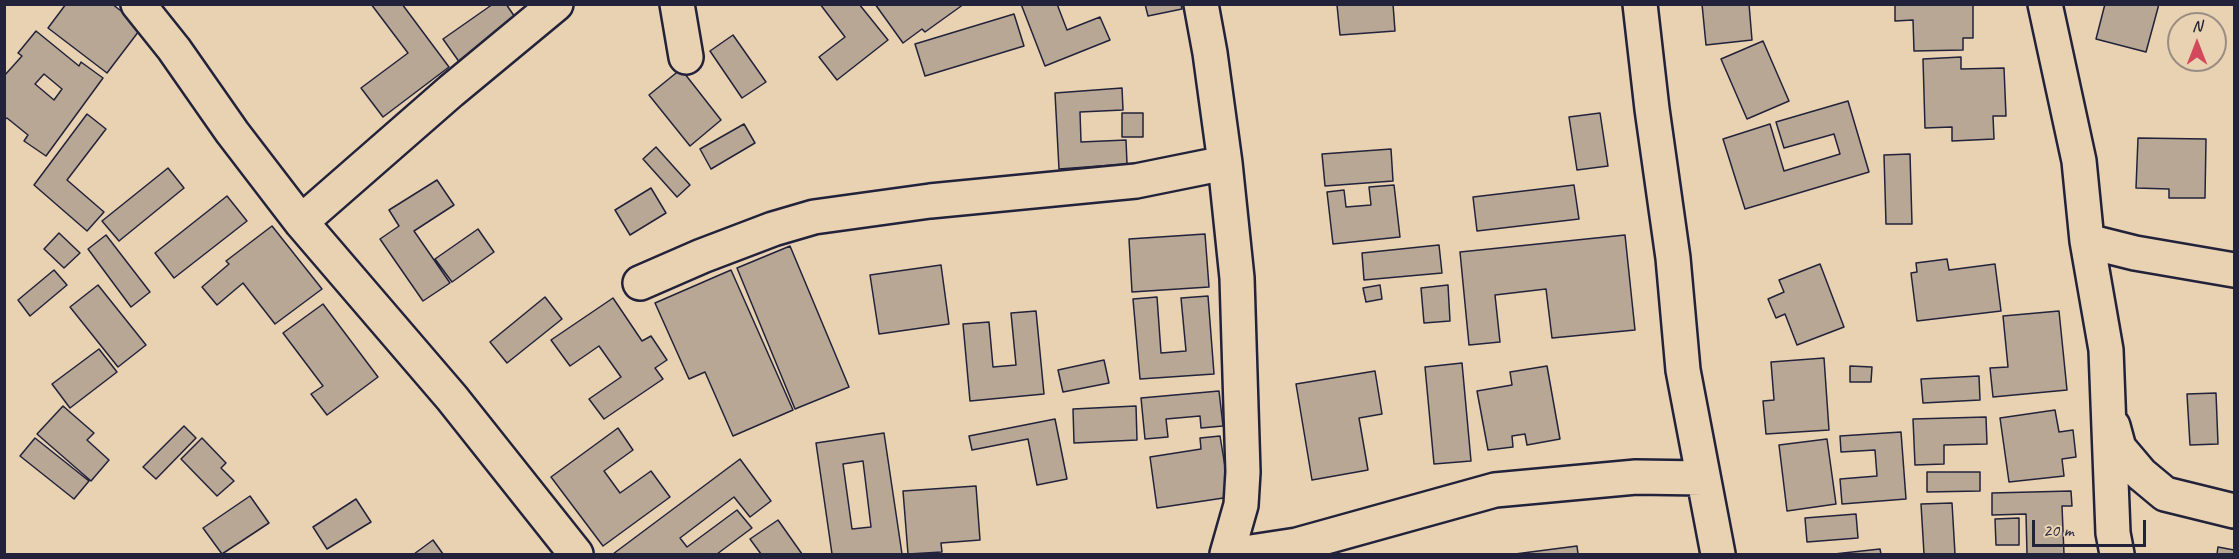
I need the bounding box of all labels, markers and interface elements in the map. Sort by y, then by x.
north arrow [2167,12,2227,72]
text: N [2192,16,2202,36]
scale bar [2035,508,2149,546]
text: 20 m [2043,519,2074,541]

